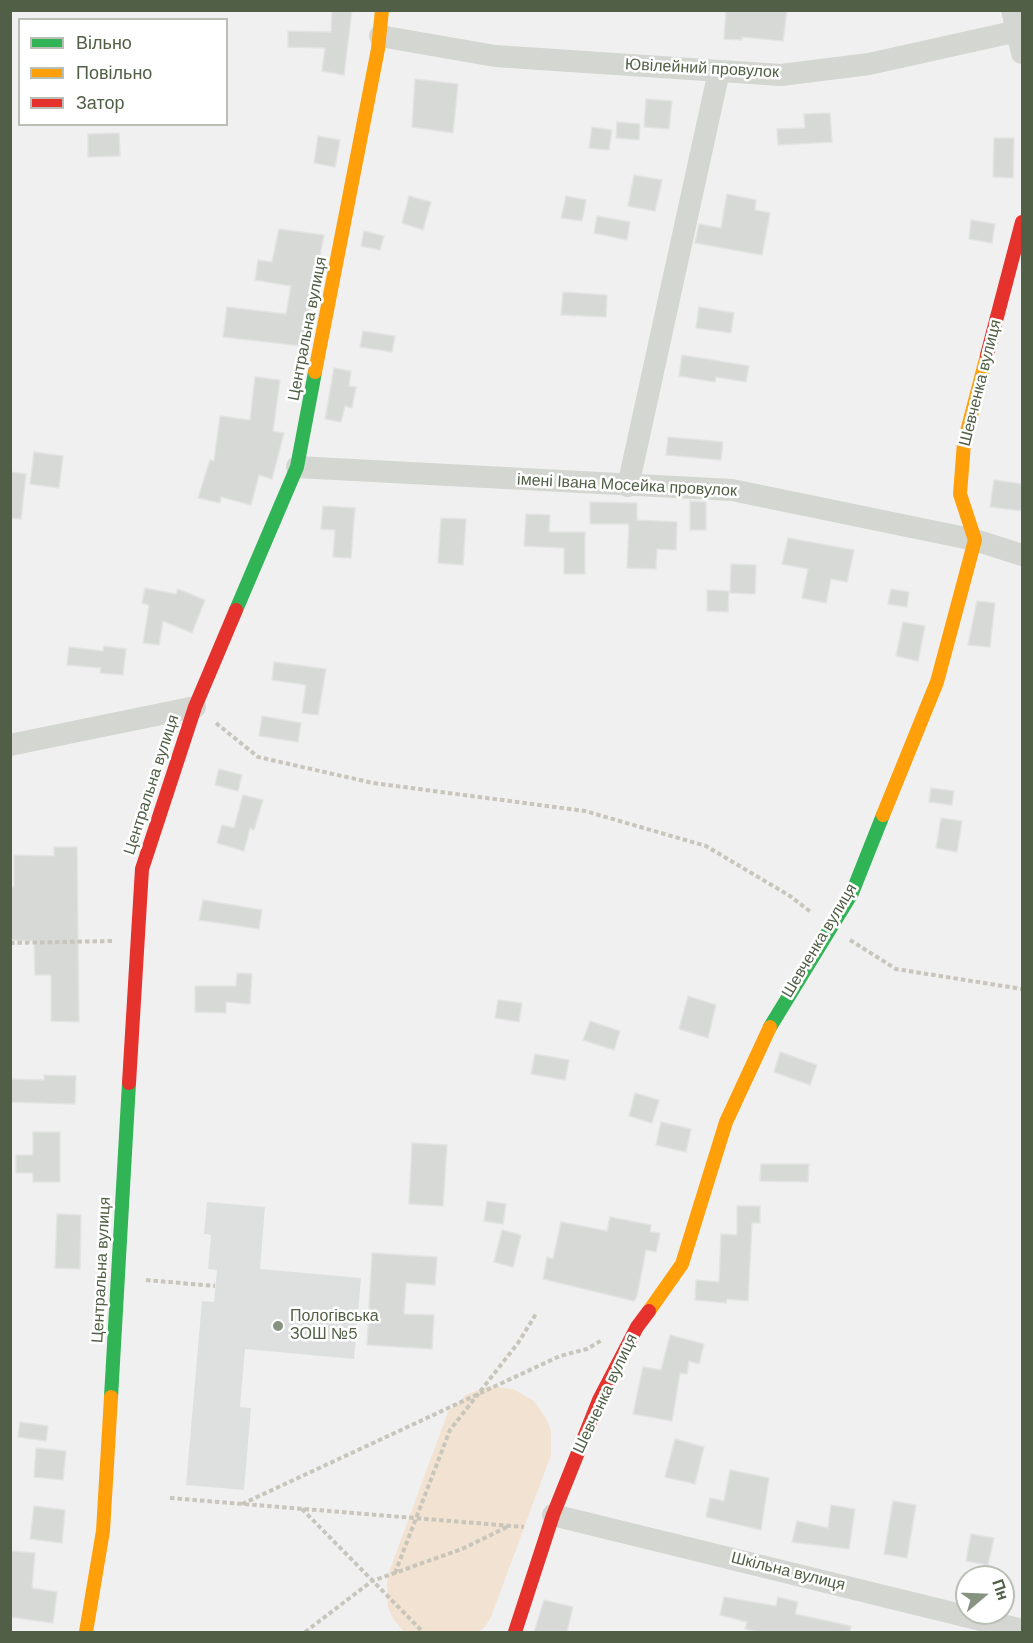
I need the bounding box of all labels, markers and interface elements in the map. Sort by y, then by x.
legend [18,18,228,126]
text: Вільно [76,31,132,55]
street label: Ювілейний провулок [625,55,779,83]
text: Повільно [76,61,152,85]
text: Затор [76,91,125,115]
street label: Центральна вулиця [285,255,331,403]
street label: Шевченка вулиця [956,318,1006,448]
street label: імені Івана Мосейка провулок [517,471,737,501]
street label: Центральна вулиця [120,712,184,858]
street label: Шевченка вулиця [778,880,862,1002]
street label: Центральна вулиця [89,1196,115,1344]
place label: Пологівська ЗОШ №5 [290,1307,379,1345]
marker: Пологівська ЗОШ №5 [271,1319,285,1333]
street label: Шевченка вулиця [570,1331,642,1457]
street label: Шкільна вулиця [729,1549,847,1595]
north arrow [955,1565,1015,1625]
text: Пн [987,1576,1014,1603]

